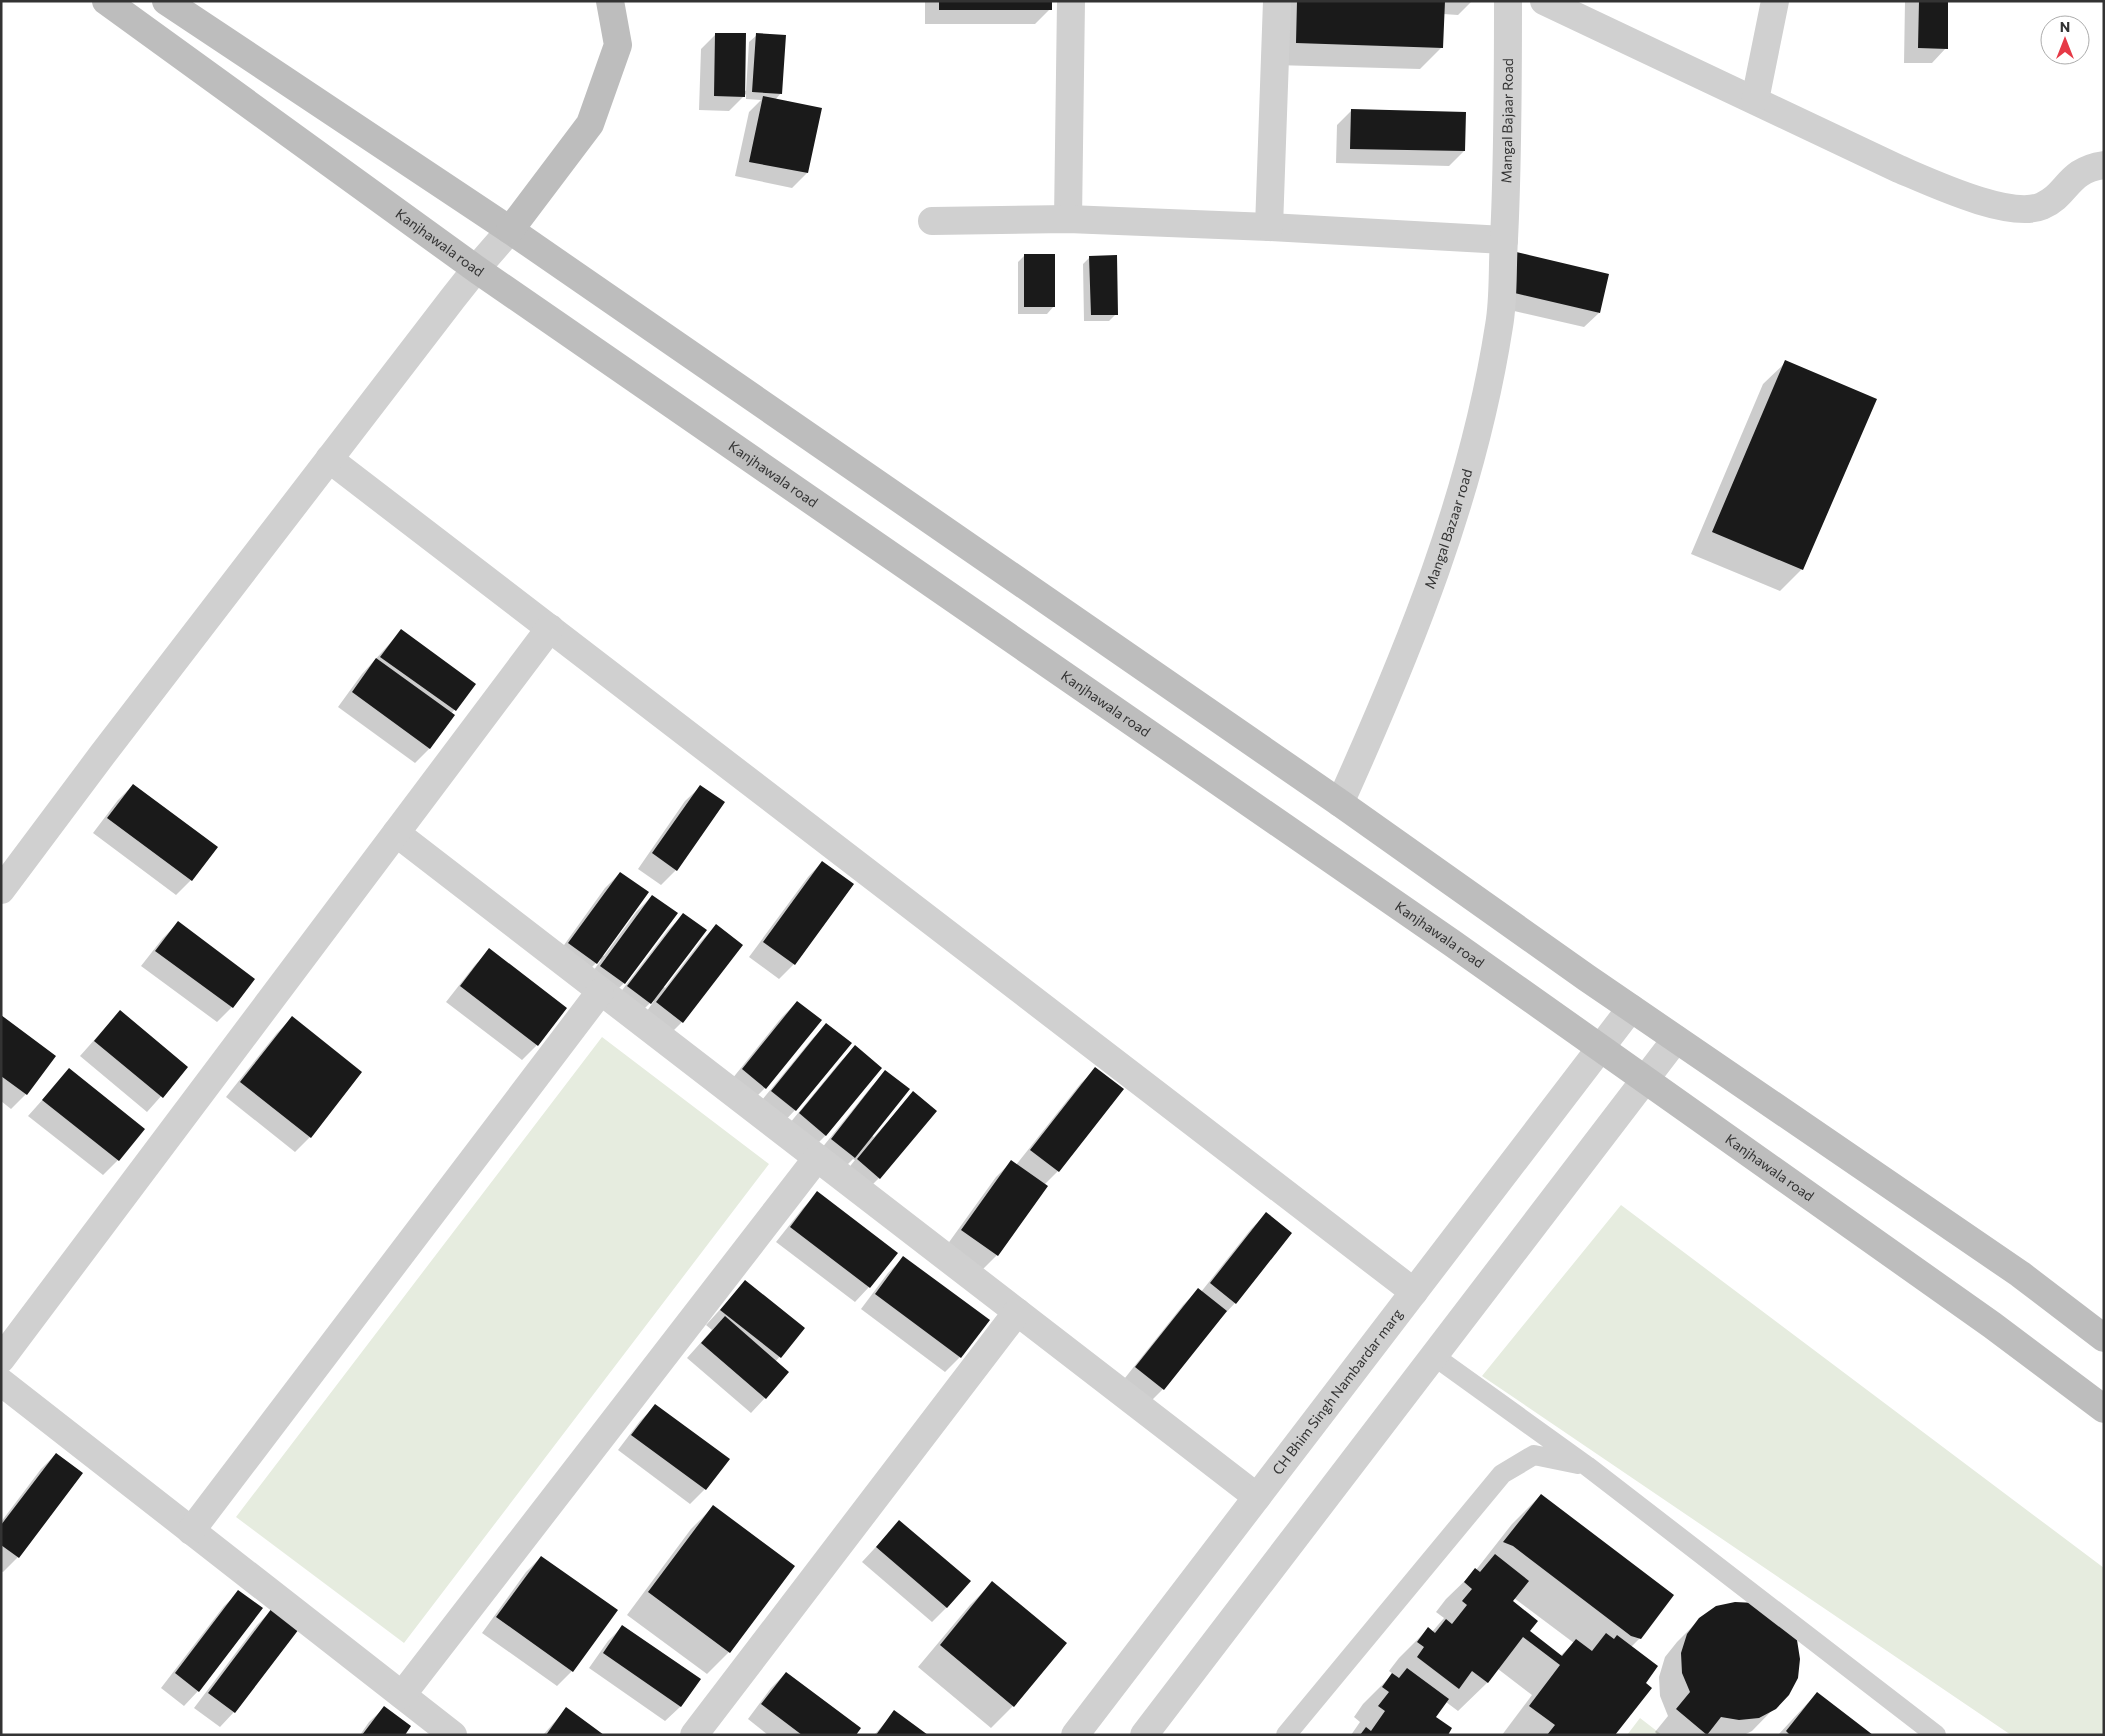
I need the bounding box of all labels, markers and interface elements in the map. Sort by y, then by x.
north arrow [2040,15,2090,65]
text: N [2060,18,2070,35]
street label: Mangal Bajaar Road [1497,58,1516,184]
street label: Kanjhawala road [393,205,487,280]
street label: Kanjhawala road [726,437,821,511]
street label: Mangal Bazaar road [1421,467,1475,591]
street label: Kanjhawala road [1058,667,1154,740]
street label: Kanjhawala road [1392,897,1488,971]
street label: Kanjhawala road [1722,1130,1818,1204]
street label: CH Bhim Singh Nambardar marg [1268,1305,1406,1478]

